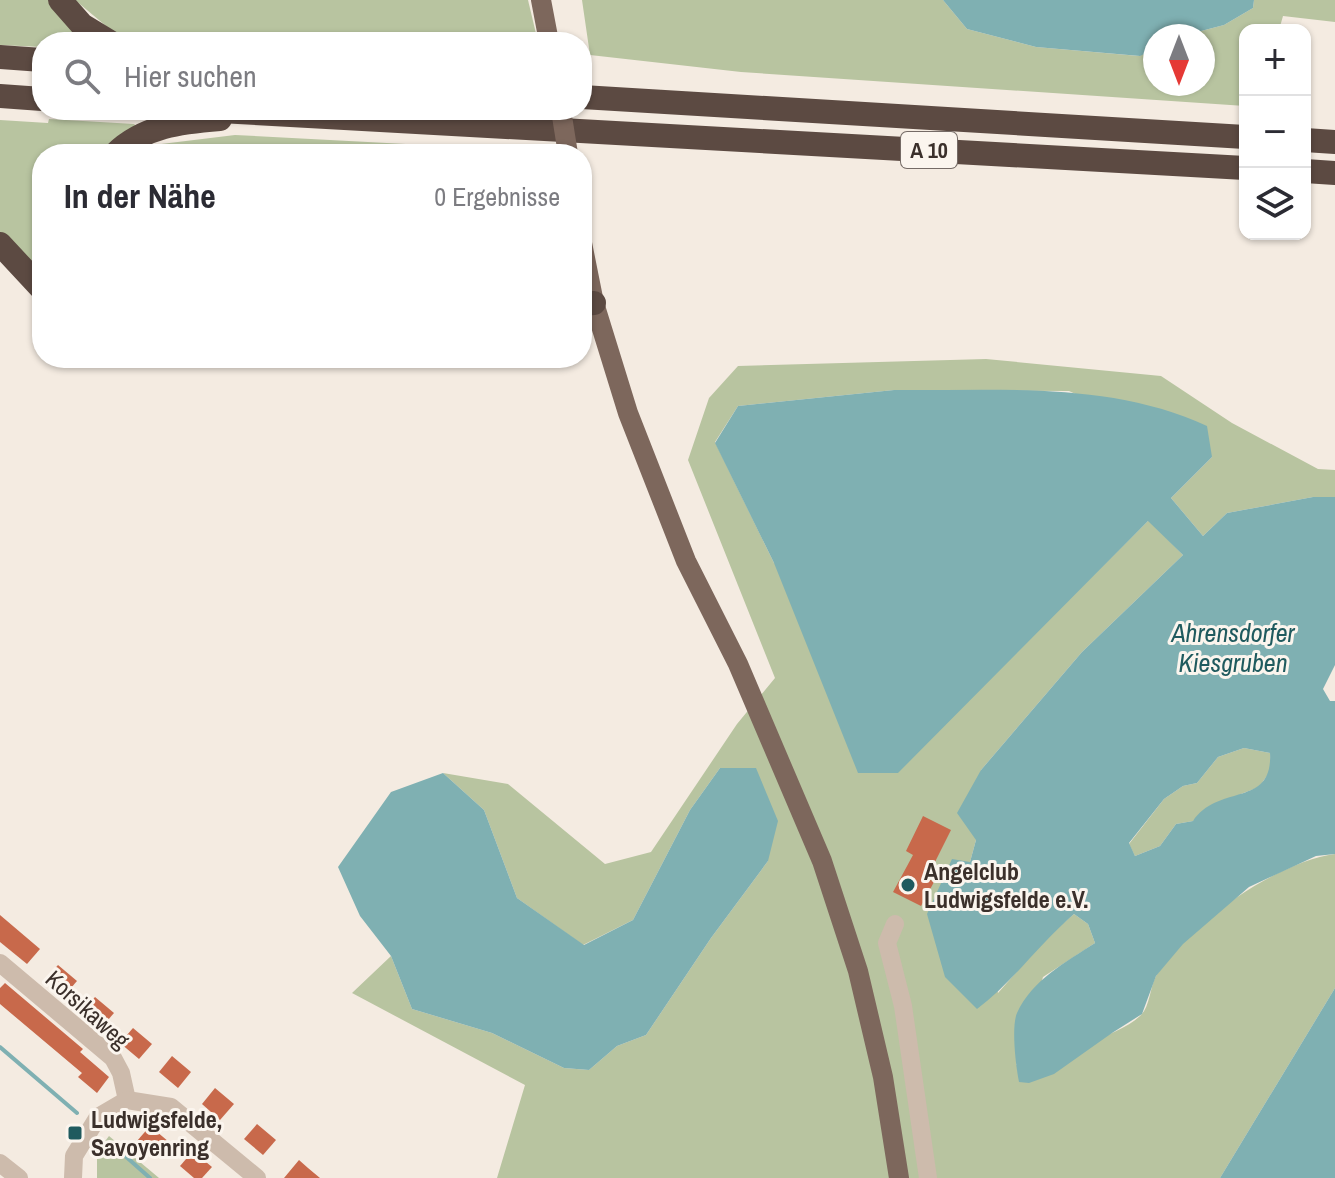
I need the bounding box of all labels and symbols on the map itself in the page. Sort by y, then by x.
north arrow [1143,24,1215,96]
road number: A 10 [901,132,957,168]
water label: Ahrensdorfer Kiesgruben [1170,615,1296,680]
place label: Angelclub Ludwigsfelde e.V. [924,855,1088,915]
marker: Angelclub Ludwigsfelde e.V. [899,876,917,894]
street label: Korsikaweg [39,963,137,1055]
place label: Ludwigsfelde, Savoyenring [91,1103,222,1163]
marker: Ludwigsfelde, Savoyenring [66,1124,84,1142]

